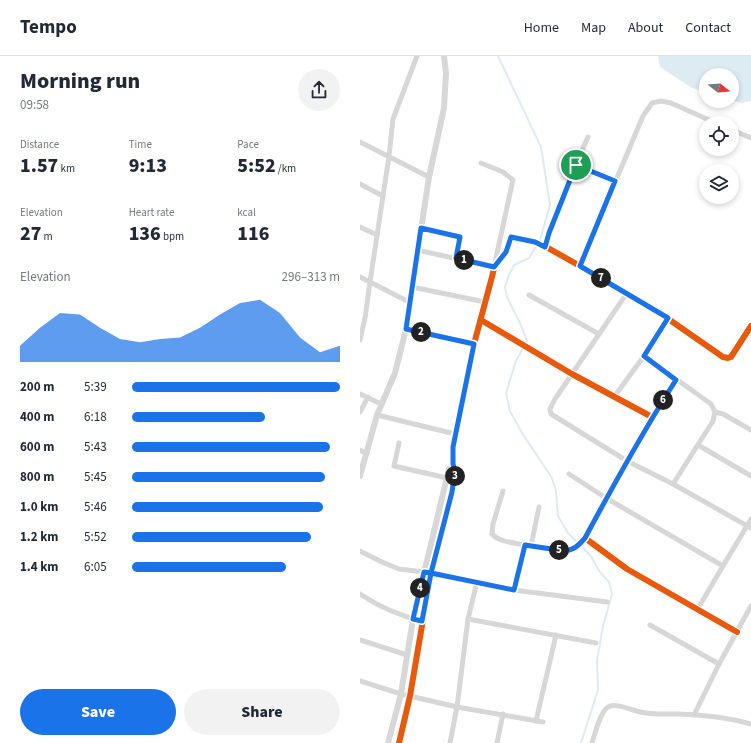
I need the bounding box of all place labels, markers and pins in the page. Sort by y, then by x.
pin [559,148,593,182]
pin: 1 [454,250,474,270]
pin: 7 [591,268,611,288]
pin: 2 [411,322,431,342]
pin: 6 [653,390,673,410]
pin: 3 [445,466,465,486]
pin: 5 [549,540,569,560]
pin: 4 [410,578,430,598]

